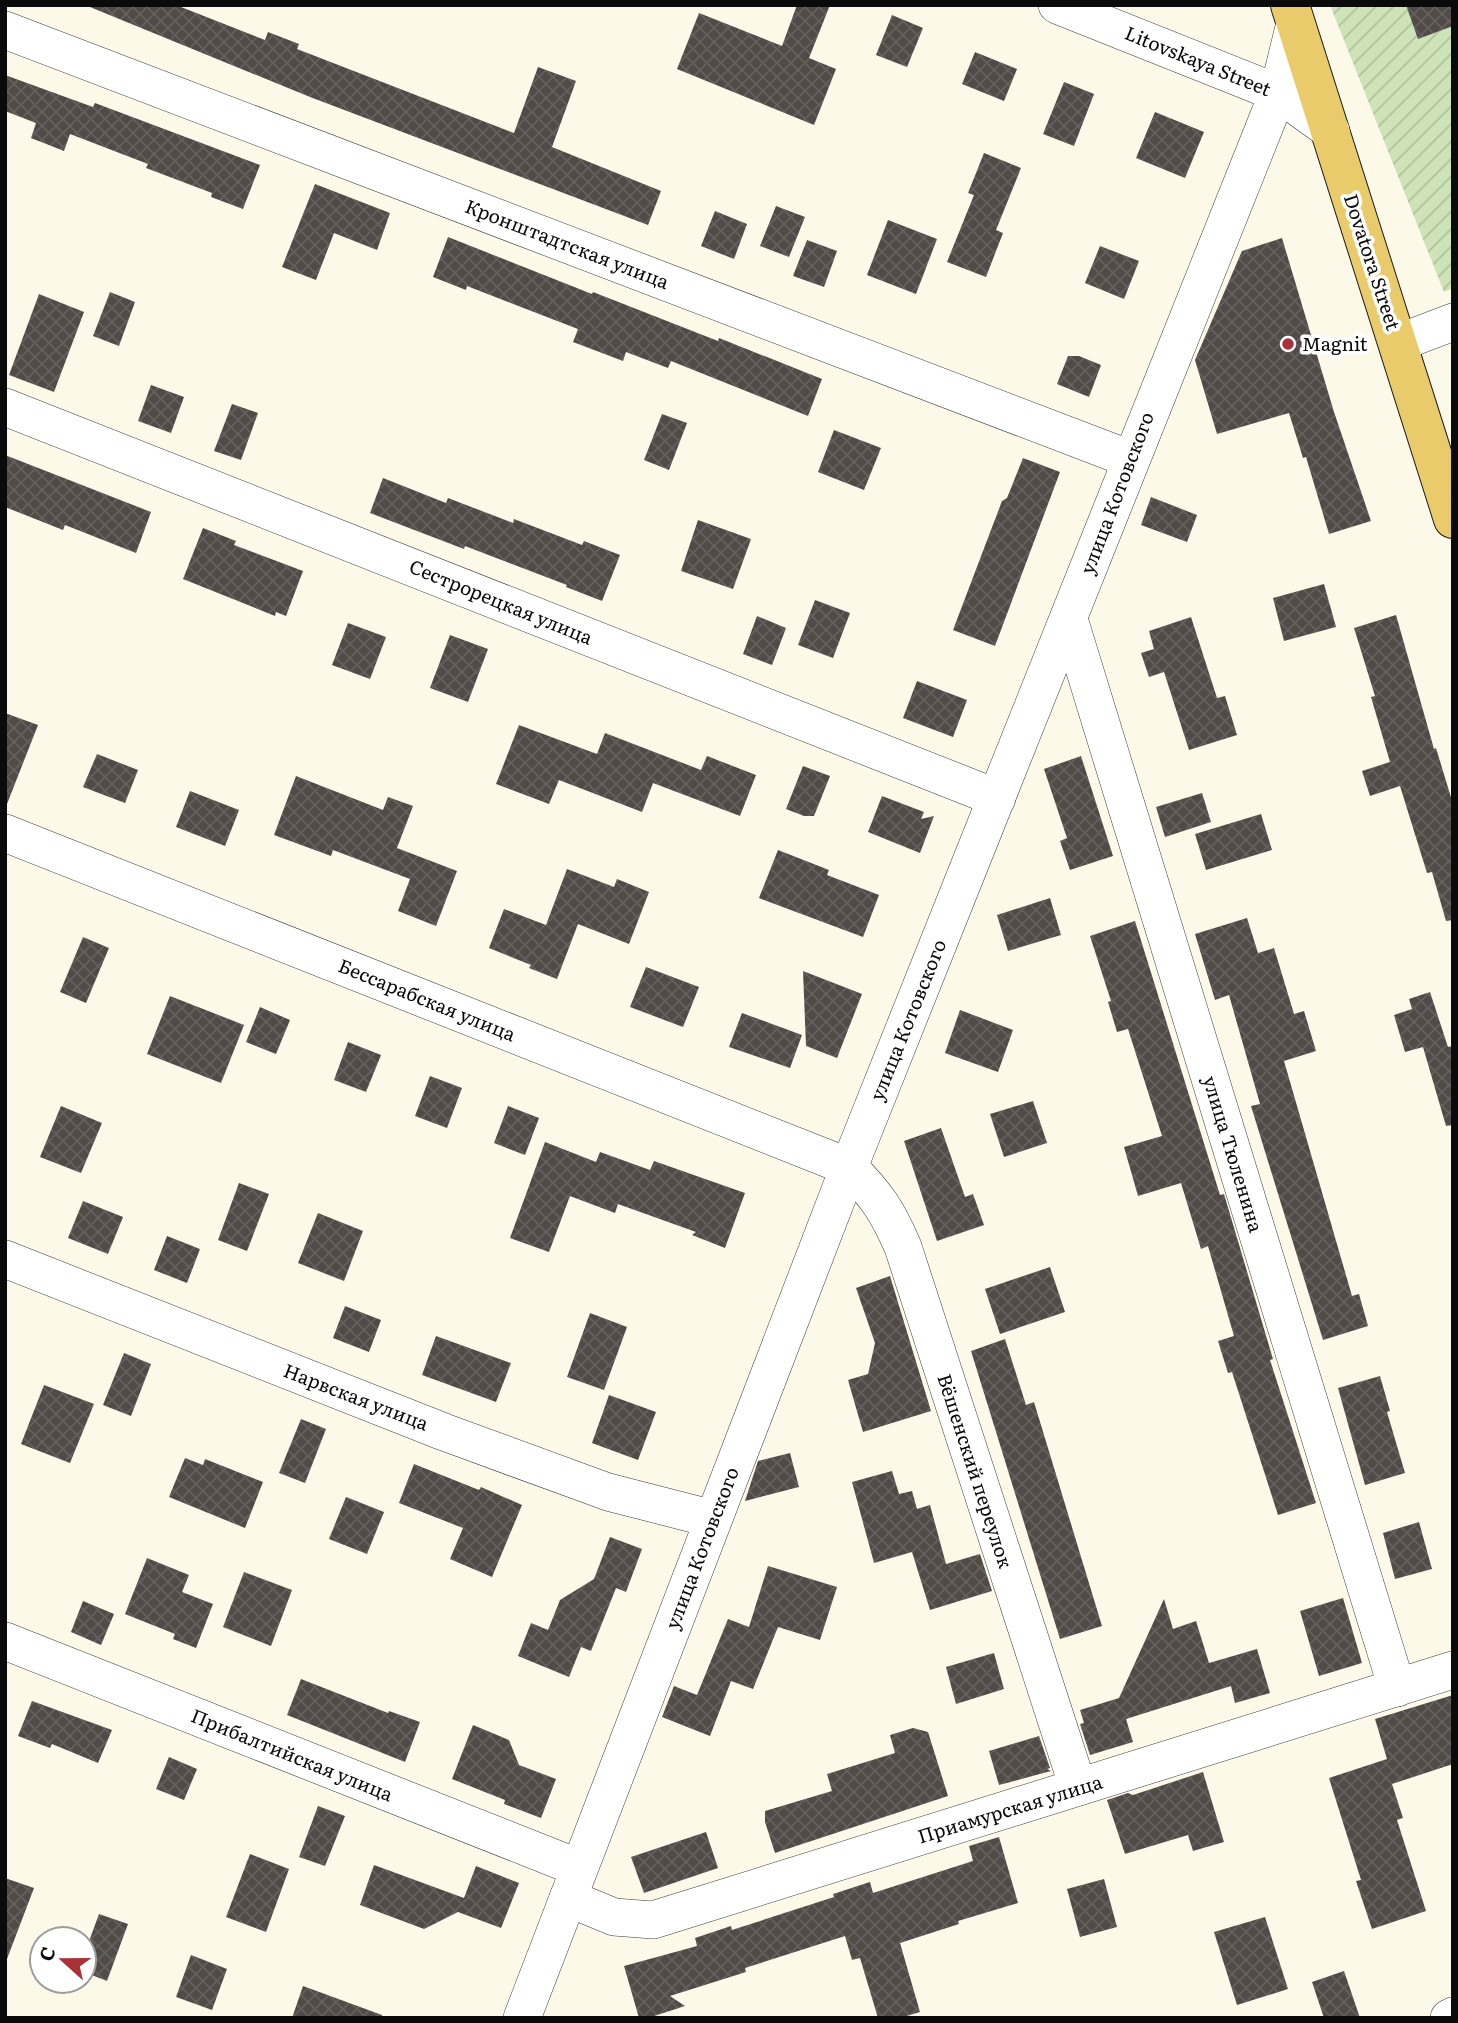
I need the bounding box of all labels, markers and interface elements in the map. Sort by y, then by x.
street label: Litovskaya Street [1121,18,1276,102]
street label: Dovatora Street [1338,190,1408,334]
street label: Кронштадтская улица [461,191,674,295]
place label: Magnit [1302,329,1368,357]
marker: Magnit [1280,336,1296,352]
street label: улица Котовского [1072,407,1160,578]
street label: Сестрорецкая улица [405,551,598,651]
street label: улица Котовского [862,935,952,1105]
street label: Бессарабская улица [335,951,521,1048]
street label: улица Тюленина [1197,1072,1271,1236]
street label: Нарвская улица [280,1356,434,1437]
street label: Вёшенский переулок [931,1370,1021,1572]
street label: улица Котовского [657,1462,745,1633]
street label: Прибалтийская улица [187,1701,398,1808]
street label: Приамурская улица [914,1766,1106,1849]
north arrow [28,1925,98,1995]
text: С [31,1942,62,1965]

